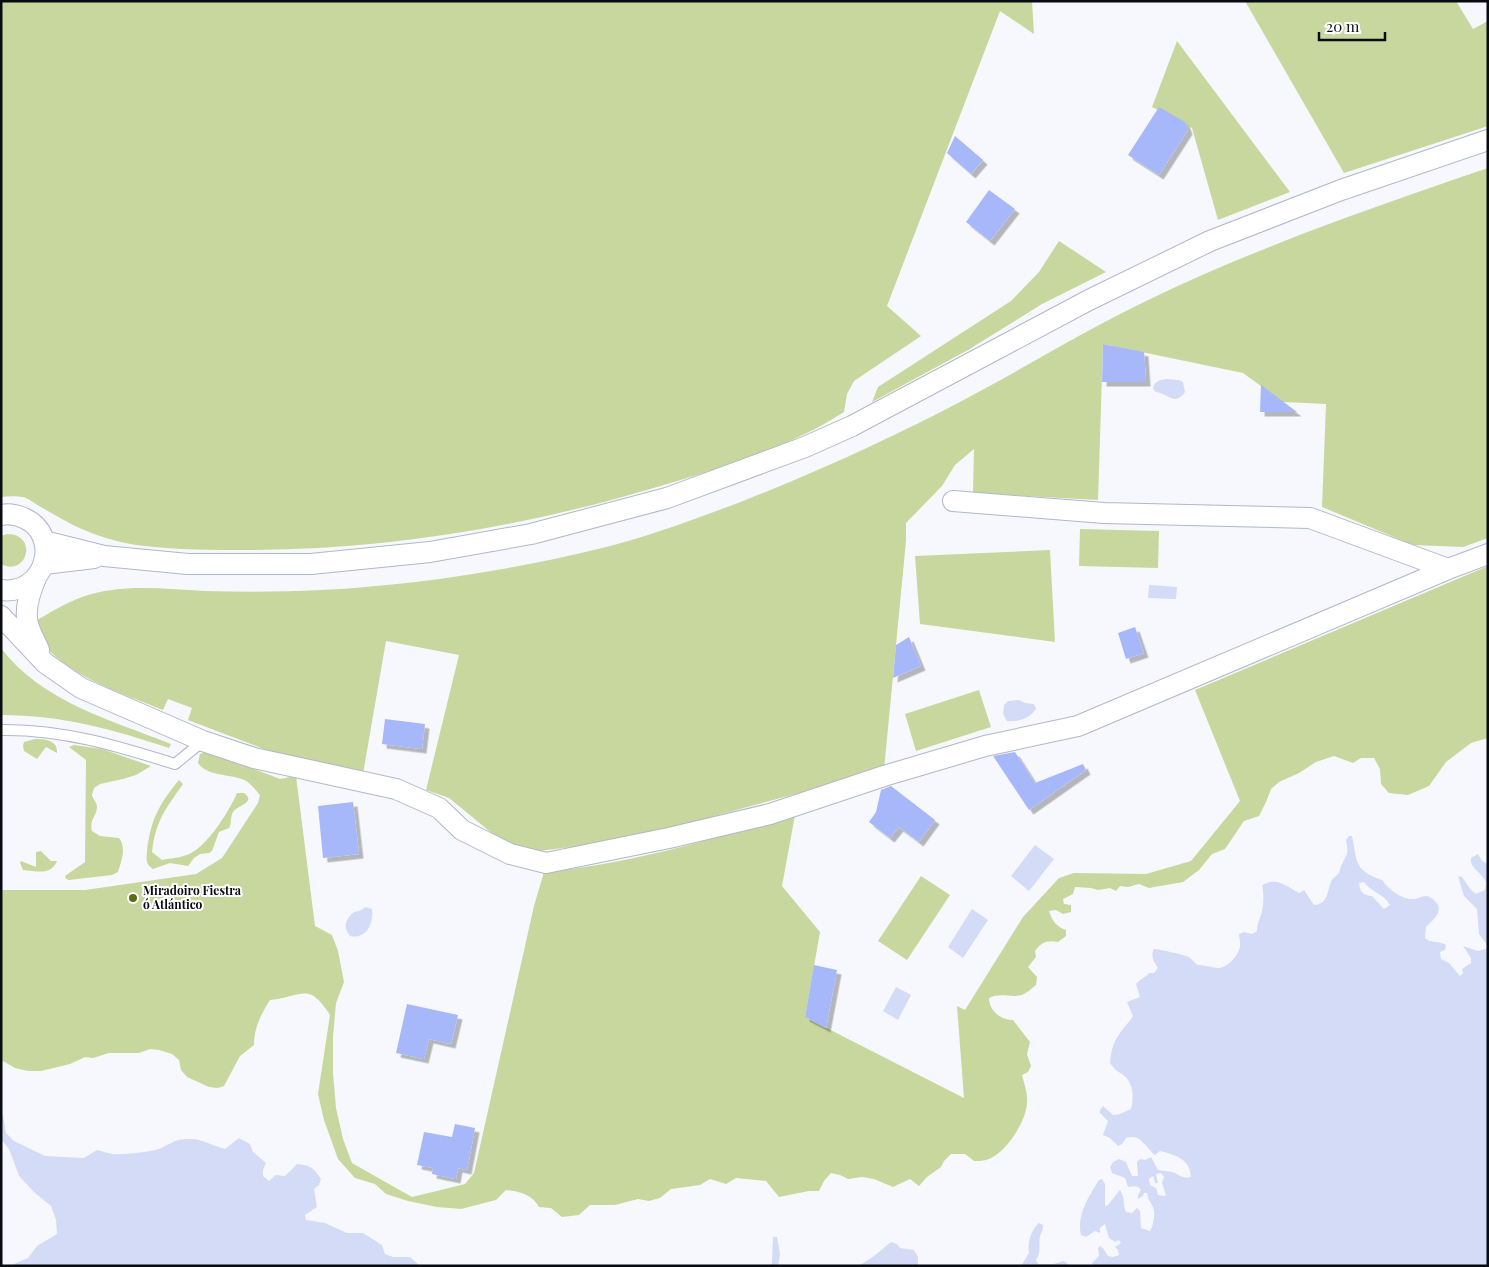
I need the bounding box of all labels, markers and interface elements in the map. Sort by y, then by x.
scale bar [1319,10,1385,42]
text: 20 m [1326,16,1360,36]
place label: Miradoiro Fiestra ó Atlántico [143,882,242,912]
marker: Miradoiro Fiestra ó Atlántico [127,892,139,904]

